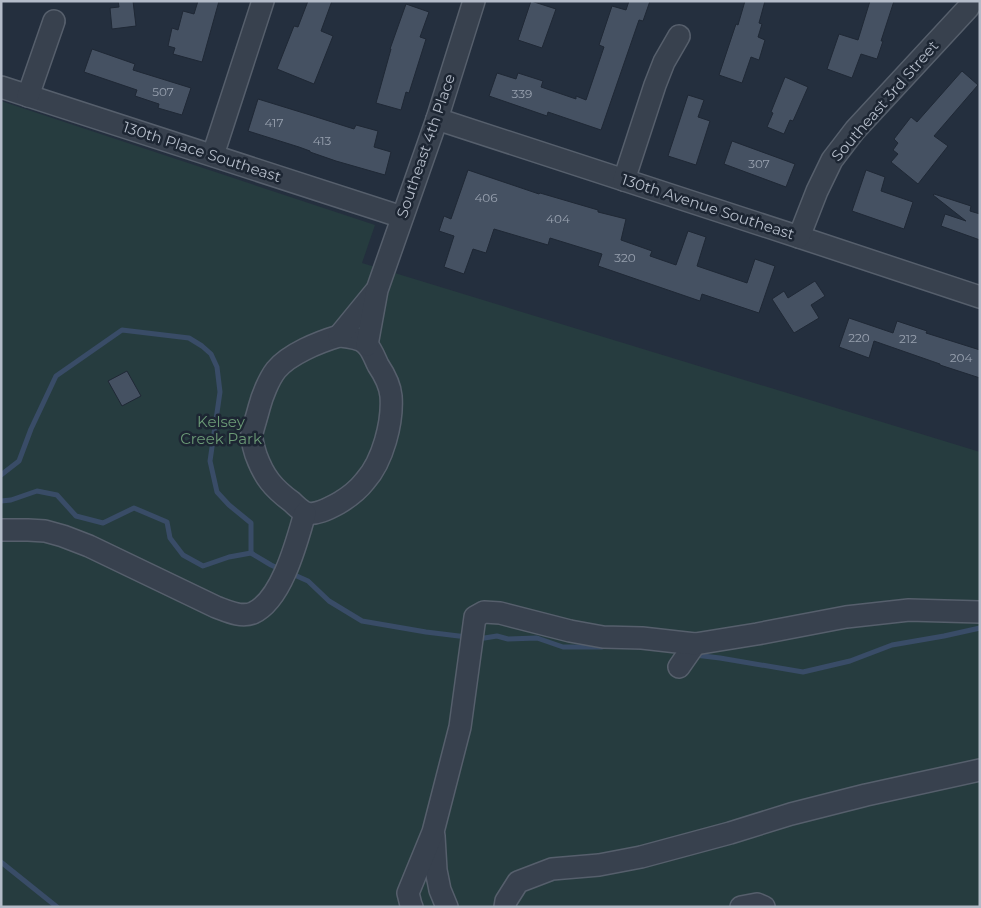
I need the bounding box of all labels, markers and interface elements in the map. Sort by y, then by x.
street label: Southeast 3rd Street [827,36,942,165]
street label: Southeast 4th Place [392,71,459,220]
house number: 507 [152,84,174,99]
house number: 339 [512,86,532,101]
house number: 417 [264,115,284,130]
street label: 130th Place Southeast [121,117,284,186]
house number: 413 [313,133,332,148]
house number: 307 [748,156,770,171]
street label: 130th Avenue Southeast [619,170,797,243]
house number: 406 [474,190,498,205]
house number: 404 [546,211,570,226]
house number: 320 [614,250,636,265]
house number: 220 [848,330,870,345]
house number: 212 [899,331,917,346]
house number: 204 [950,350,972,365]
park label: Kelsey Creek Park [180,412,262,448]

